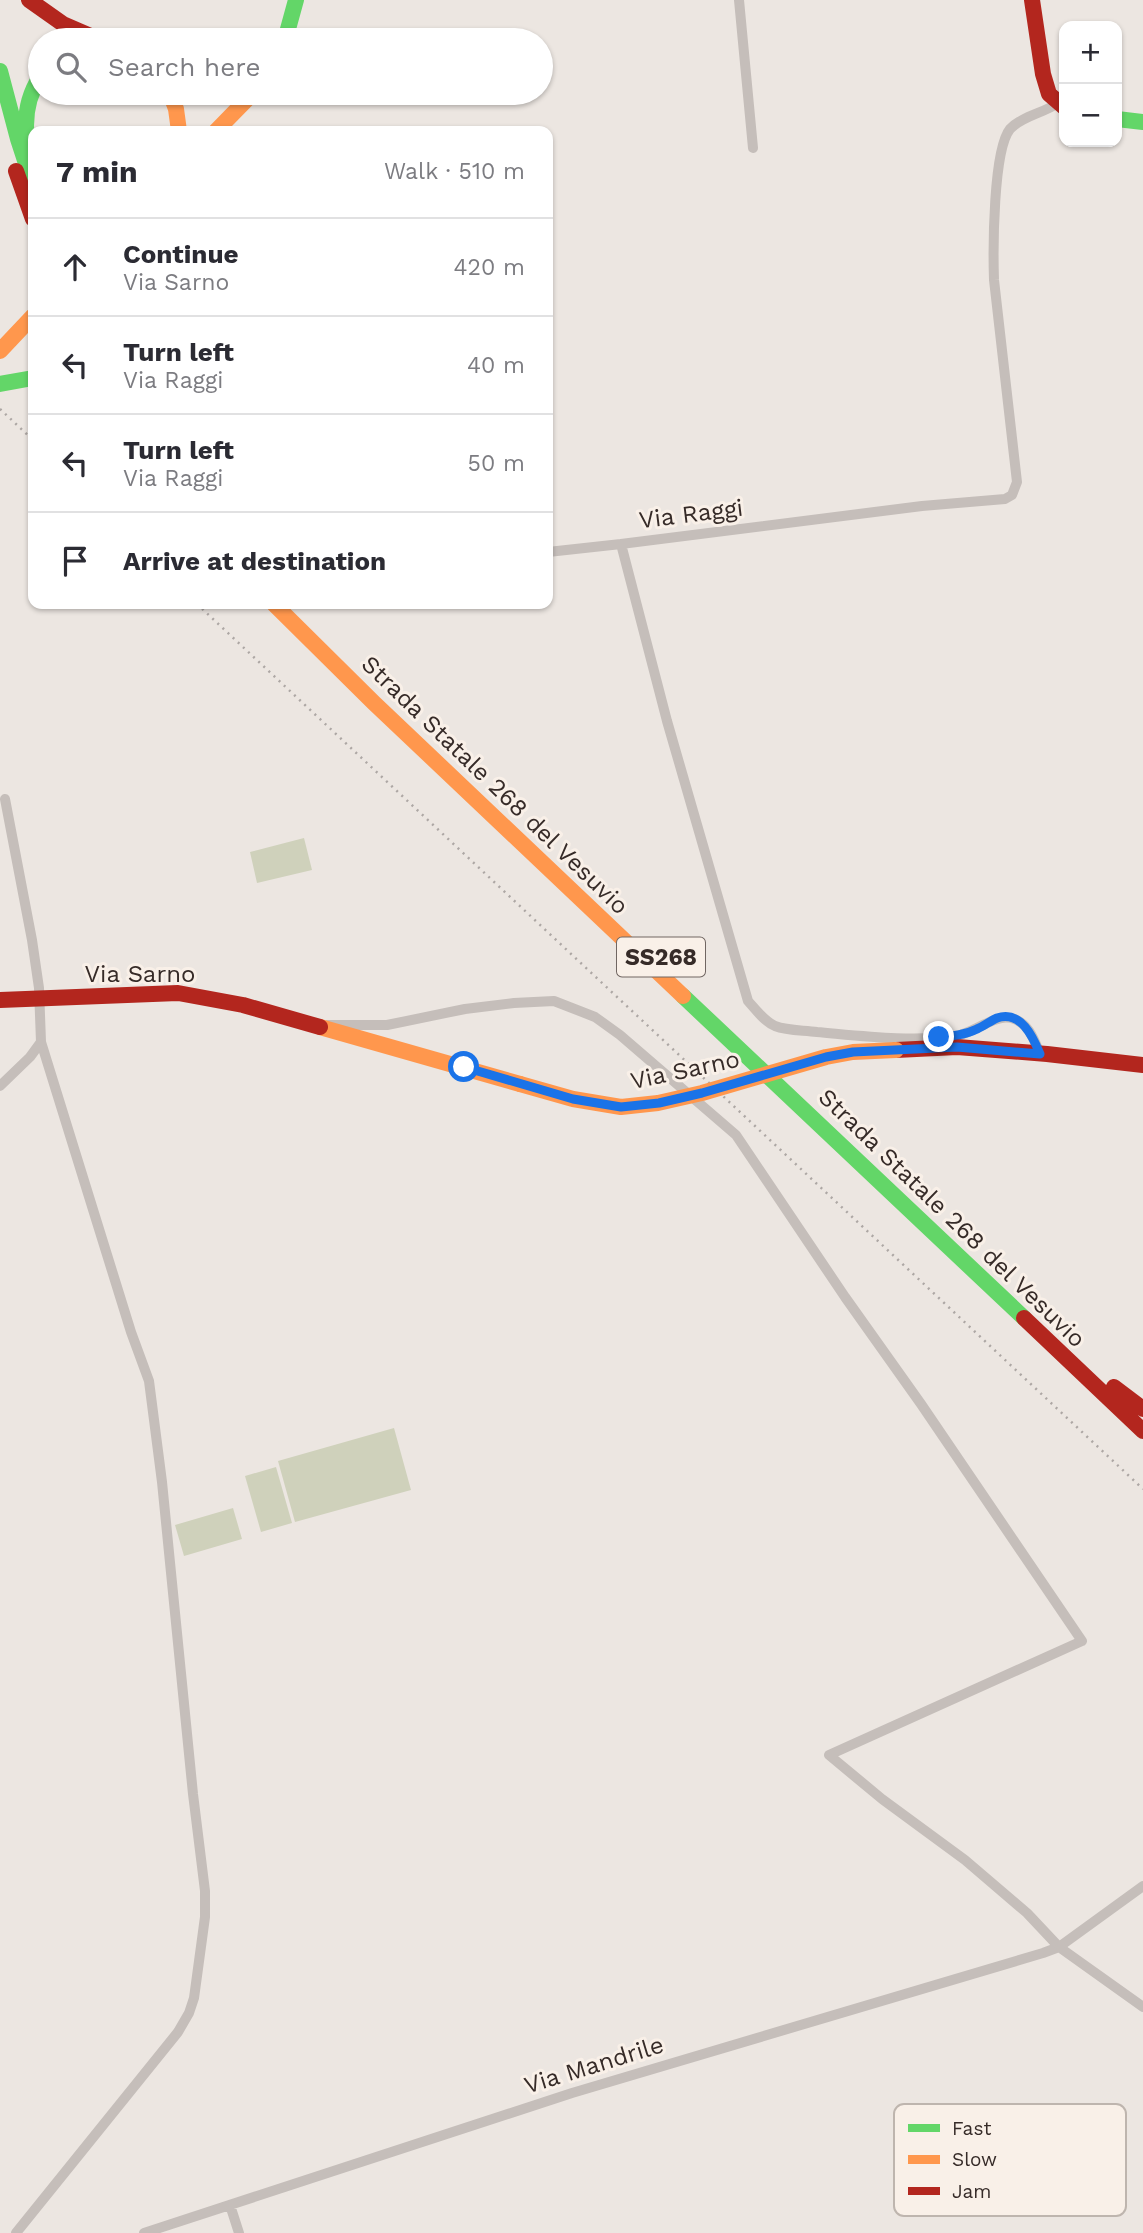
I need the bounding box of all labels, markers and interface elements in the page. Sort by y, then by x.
map controls [1059,21,1122,147]
button: + [1059,21,1122,84]
search box [28,28,553,105]
icon: search [52,48,90,86]
text: Search here [108,52,260,82]
button: − [1059,84,1122,147]
text: 7 min [56,154,138,189]
text: Walk · 510 m [384,158,525,185]
text: Continue [123,239,239,269]
icon: ahead [56,248,94,286]
text: 420 m [453,254,525,281]
text: Via Sarno [123,269,229,296]
text: Turn left [123,337,234,367]
icon: left [56,346,94,384]
text: 40 m [467,352,525,379]
text: Via Raggi [123,367,223,394]
text: Turn left [123,435,234,465]
icon: left [56,444,94,482]
text: 50 m [468,450,525,477]
text: Via Raggi [123,465,223,492]
street label: Via Raggi [637,494,745,534]
icon: arrive [56,542,94,580]
text: Arrive at destination [123,546,386,576]
street label: Strada Statale 268 del Vesuvio [356,650,634,920]
road number: SS268 [617,938,705,976]
street label: Via Sarno [85,960,195,988]
route end [923,1021,954,1052]
street label: Via Sarno [628,1045,742,1095]
route start [448,1051,479,1082]
street label: Strada Statale 268 del Vesuvio [813,1083,1091,1353]
street label: Via Mandrile [521,2031,667,2099]
legend [894,2104,1126,2216]
text: Fast [952,2117,991,2140]
text: Slow [952,2148,997,2171]
text: Jam [952,2180,991,2203]

